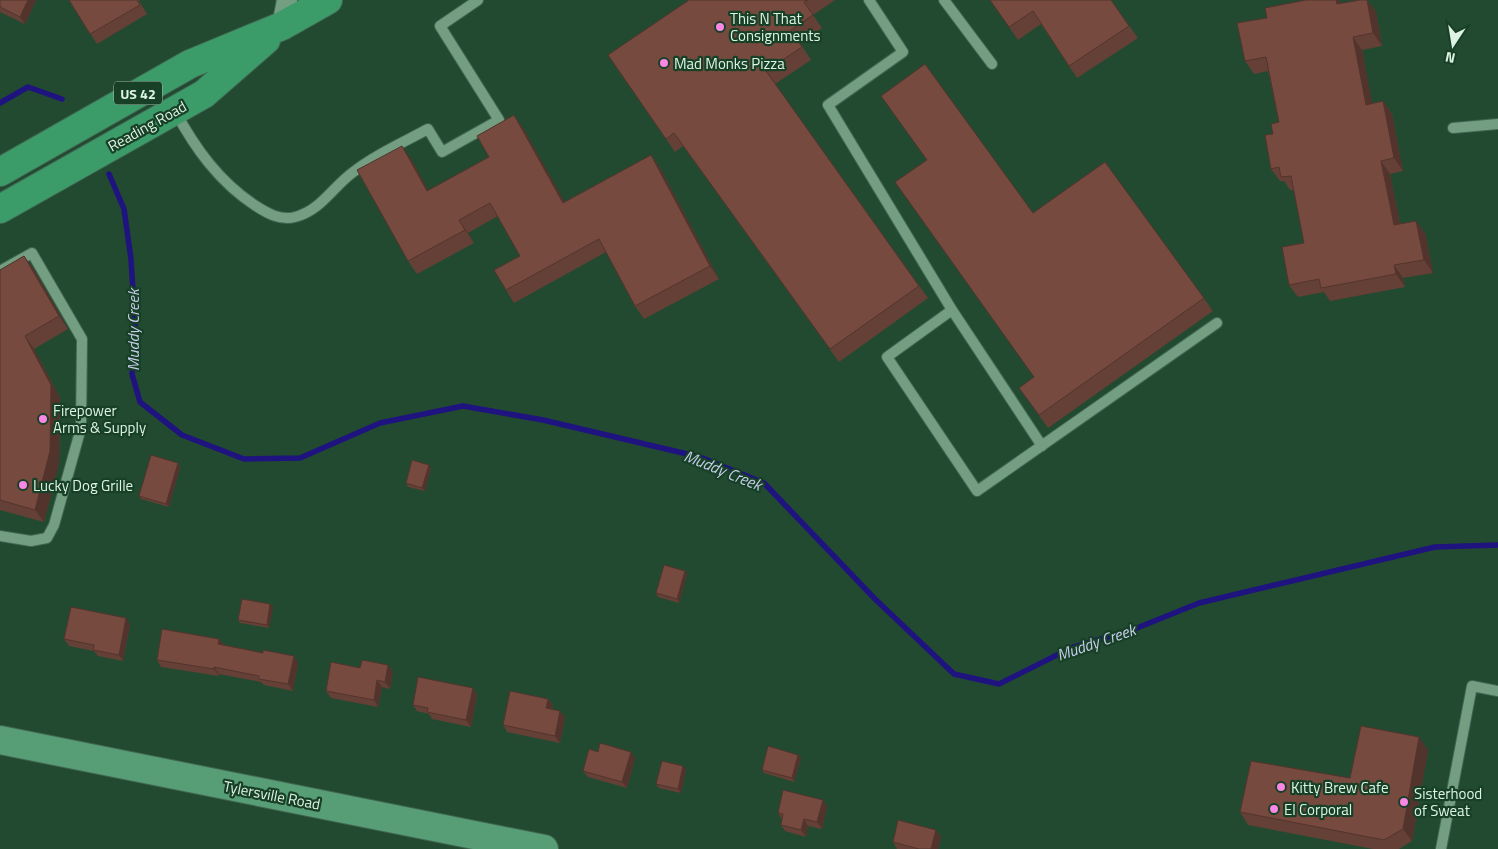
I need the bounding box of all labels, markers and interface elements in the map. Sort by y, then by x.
place label: This N That Consignments [730,7,820,47]
north arrow [1428,20,1478,70]
marker: This N That Consignments [714,21,726,33]
text: N [1443,47,1457,69]
place label: Mad Monks Pizza [674,52,785,75]
marker: Mad Monks Pizza [658,57,670,69]
road number: US 42 [114,82,162,105]
street label: Reading Road [103,95,191,157]
water label: Muddy Creek [121,287,145,371]
place label: Firepower Arms & Supply [53,399,146,439]
marker: Firepower Arms & Supply [37,413,49,425]
water label: Muddy Creek [680,444,767,497]
place label: Lucky Dog Grille [33,474,133,497]
marker: Lucky Dog Grille [17,479,29,491]
water label: Muddy Creek [1053,617,1140,667]
street label: Tylersville Road [222,774,322,816]
place label: Kitty Brew Cafe [1291,776,1389,799]
marker: Kitty Brew Cafe [1275,781,1287,793]
place label: Sisterhood of Sweat [1414,782,1482,822]
marker: Sisterhood of Sweat [1398,796,1410,808]
place label: El Corporal [1284,798,1352,821]
marker: El Corporal [1268,803,1280,815]

